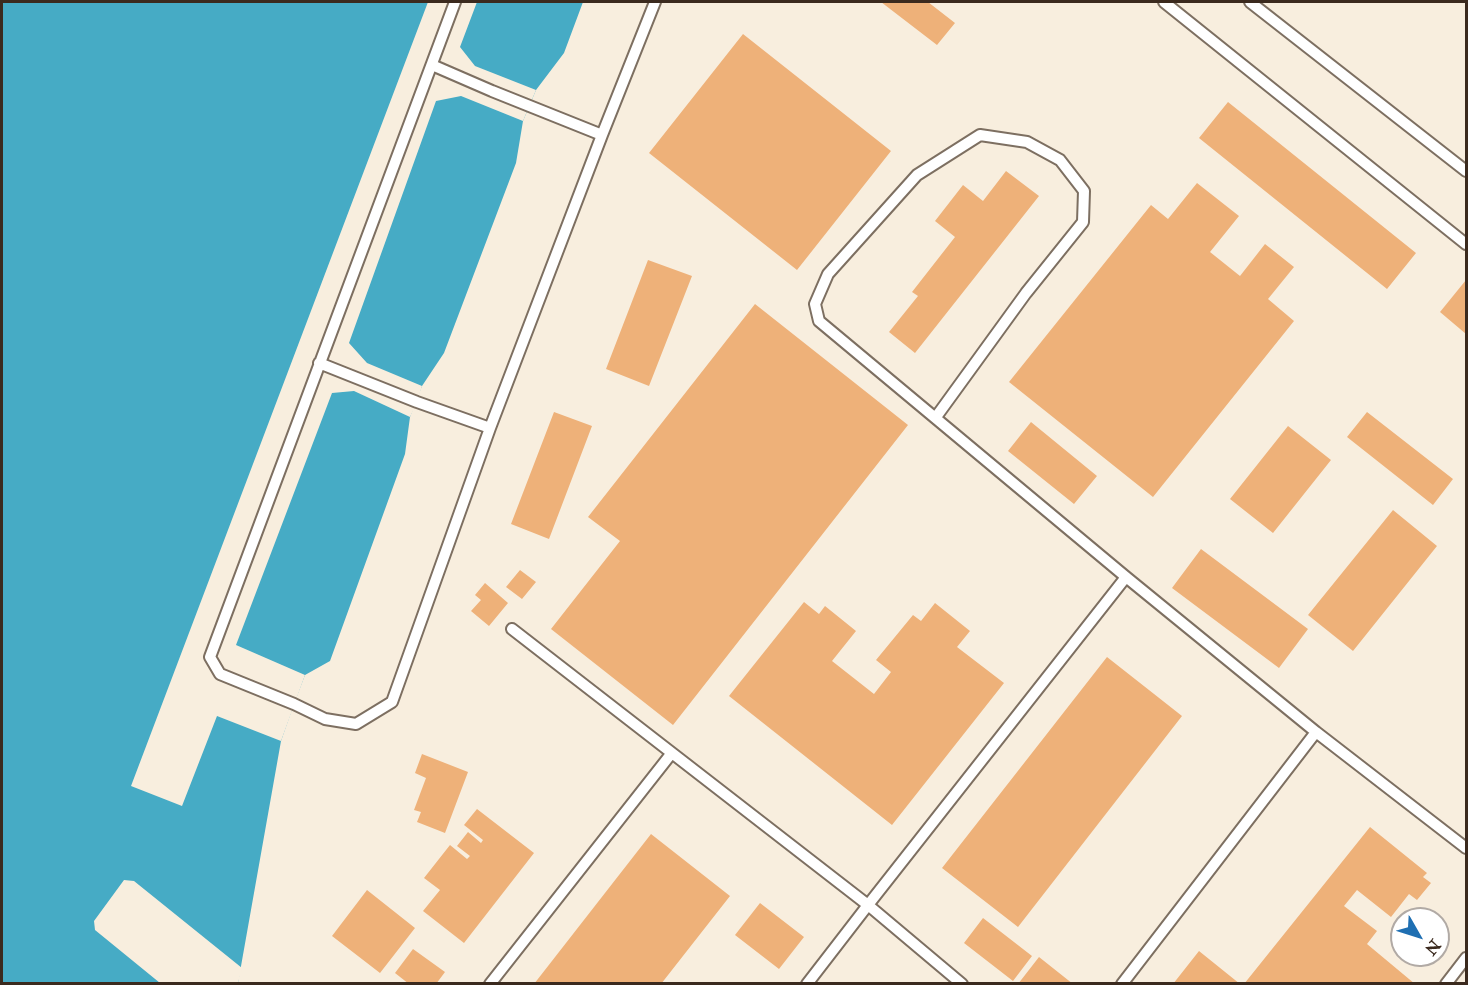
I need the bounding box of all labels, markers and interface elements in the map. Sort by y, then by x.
north arrow [1390,907,1450,967]
text: N [1420,935,1445,959]

